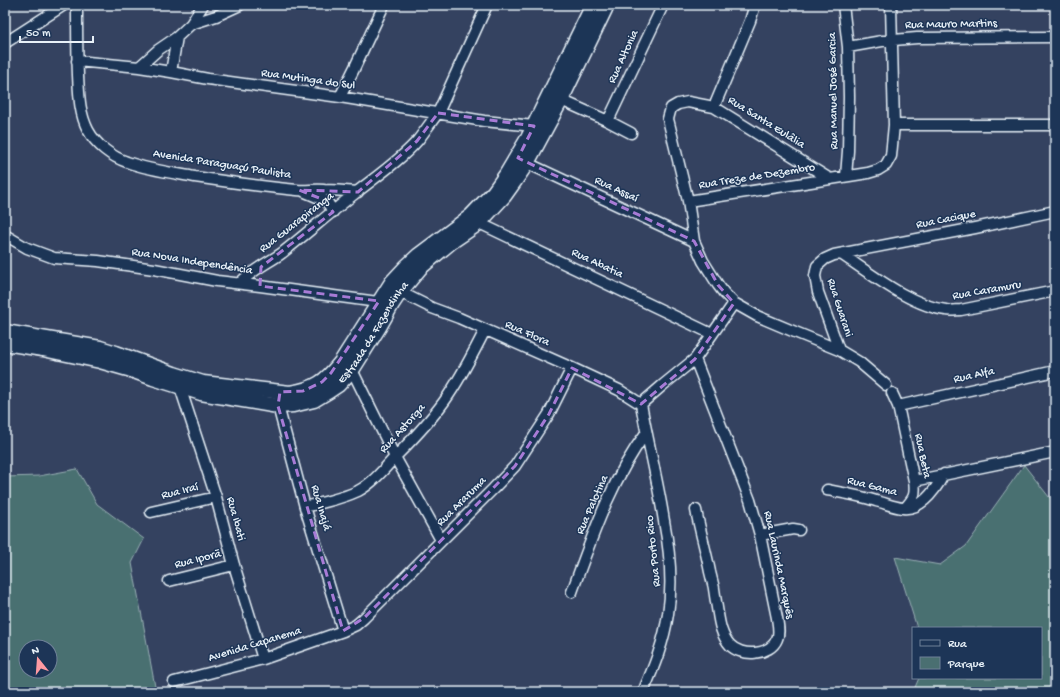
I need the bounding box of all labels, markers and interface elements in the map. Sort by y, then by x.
street label: Rua Mauro Martins [905,17,998,33]
scale bar [20,18,93,44]
text: 50 m [26,27,51,41]
street label: Rua Altonia [606,28,643,86]
street label: Rua Manuel José Garcia [826,32,842,150]
street label: Rua Mutinga do Sul [260,66,356,94]
street label: Rua Santa Eulâlia [725,94,807,152]
street label: Avenida Paraguaçú Paulista [152,147,292,183]
street label: Rua Treze de Dezembro [698,161,816,193]
street label: Rua Assaí [592,174,640,206]
street label: Rua Guarapiranga [257,189,337,256]
street label: Rua Cacique [915,207,978,233]
street label: Rua Nova Independência [131,246,254,279]
street label: Rua Abatia [569,246,625,282]
street label: Rua Guarani [823,277,855,339]
street label: Rua Caramuru [952,278,1023,304]
street label: Estrada da Fazendinha [335,279,413,387]
street label: Rua Flora [503,318,552,350]
street label: Rua Alfa [952,365,996,387]
street label: Rua Astorga [377,401,429,457]
street label: Rua Beta [910,432,934,480]
street label: Rua Palotina [574,473,612,537]
street label: Rua Araruma [434,474,490,530]
street label: Rua Gama [846,474,899,500]
street label: Rua Iraí [160,481,200,503]
street label: Rua Inajá [307,484,333,533]
street label: Rua Ibati [222,496,248,543]
street label: Rua Laurinda Marquês [760,510,796,621]
street label: Rua Porto Rico [643,515,665,587]
street label: Rua Iporã [173,547,223,573]
street label: Avenida Capanema [207,624,303,666]
legend [912,627,1042,679]
text: Rua [948,638,967,652]
north arrow [18,639,58,679]
text: N [30,645,41,658]
text: Parque [947,658,985,672]

